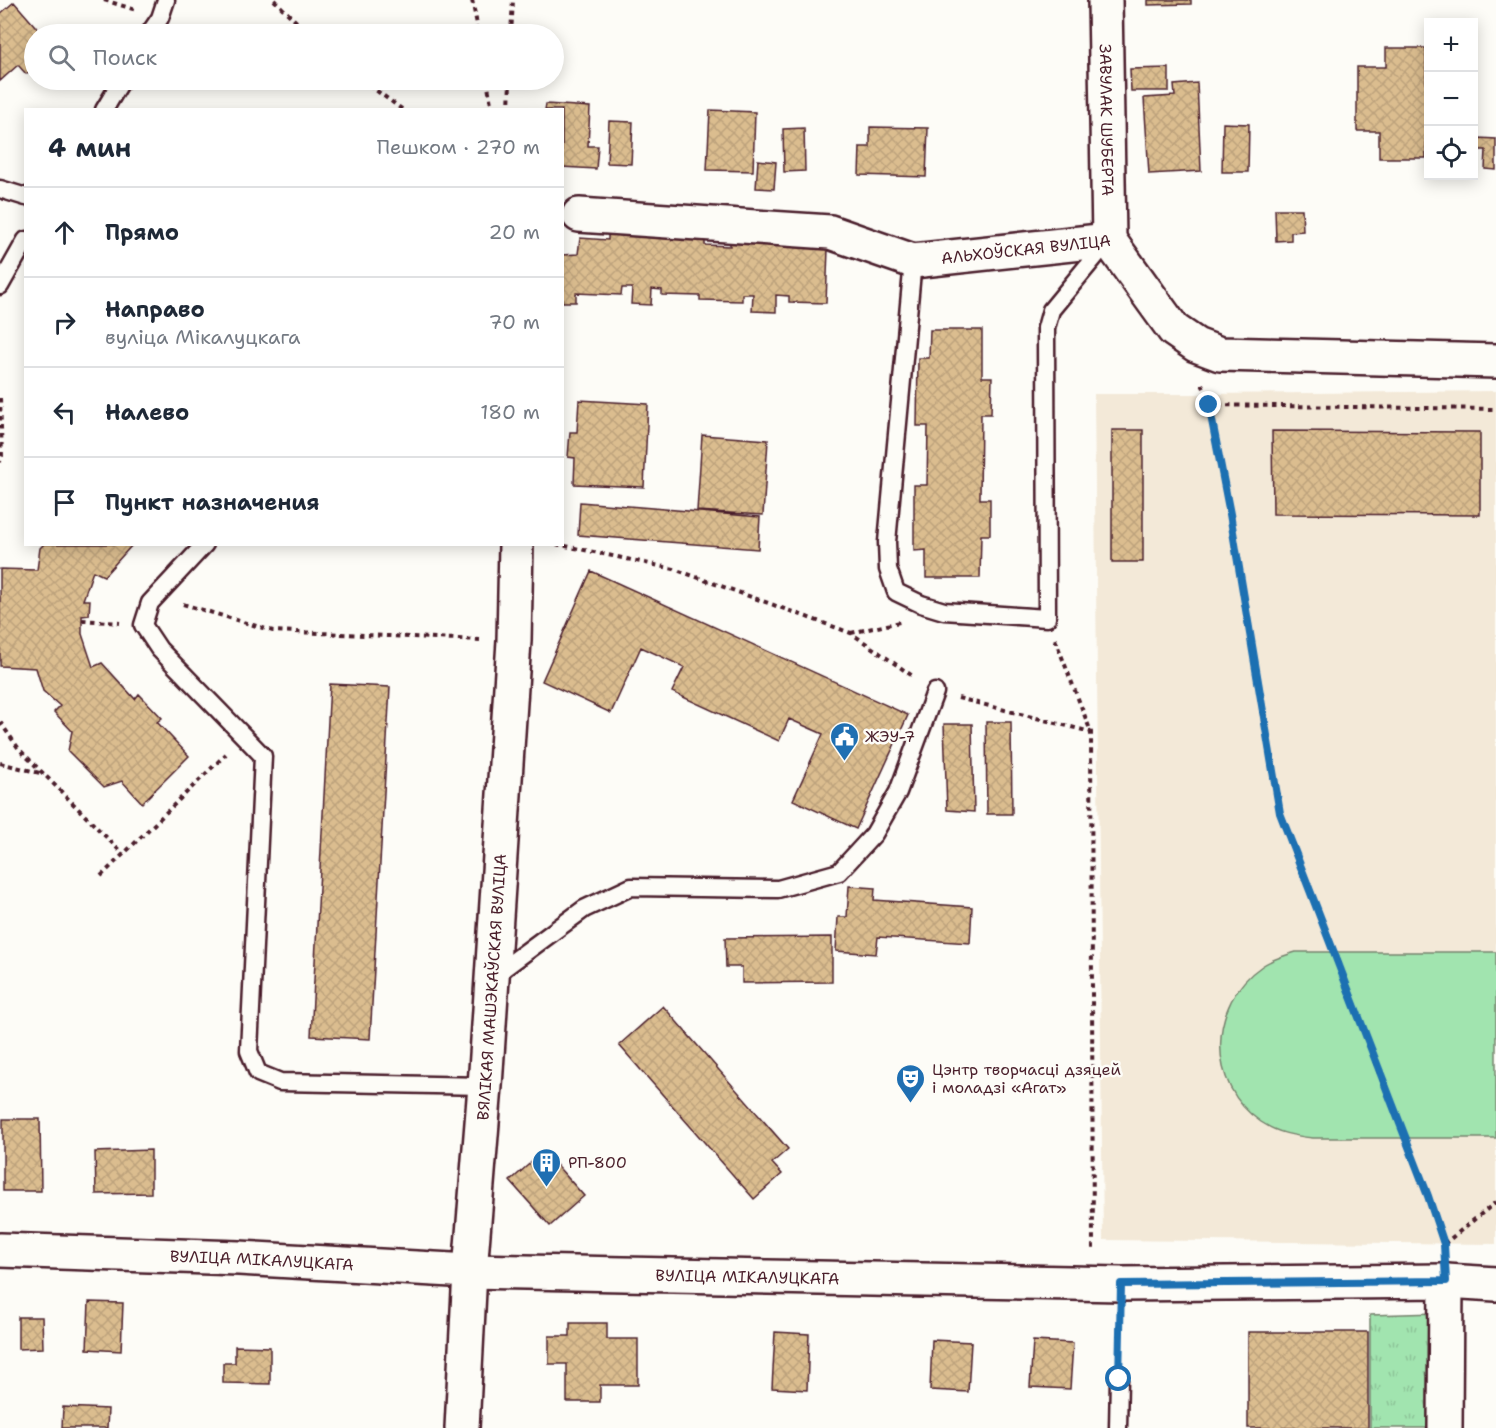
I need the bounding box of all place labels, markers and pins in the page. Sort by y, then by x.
public building icon: ЖЭУ-7 [828,720,860,762]
place label: ЖЭУ-7 [865,726,915,747]
place label: Цэнтр творчасці дзяцей і моладзі «Агат» [932,1059,1121,1098]
theatre icon: Цэнтр творчасці дзяцей і моладзі «Агат» [895,1062,927,1104]
building icon: РП-800 [531,1146,563,1188]
place label: РП-800 [568,1152,627,1173]

